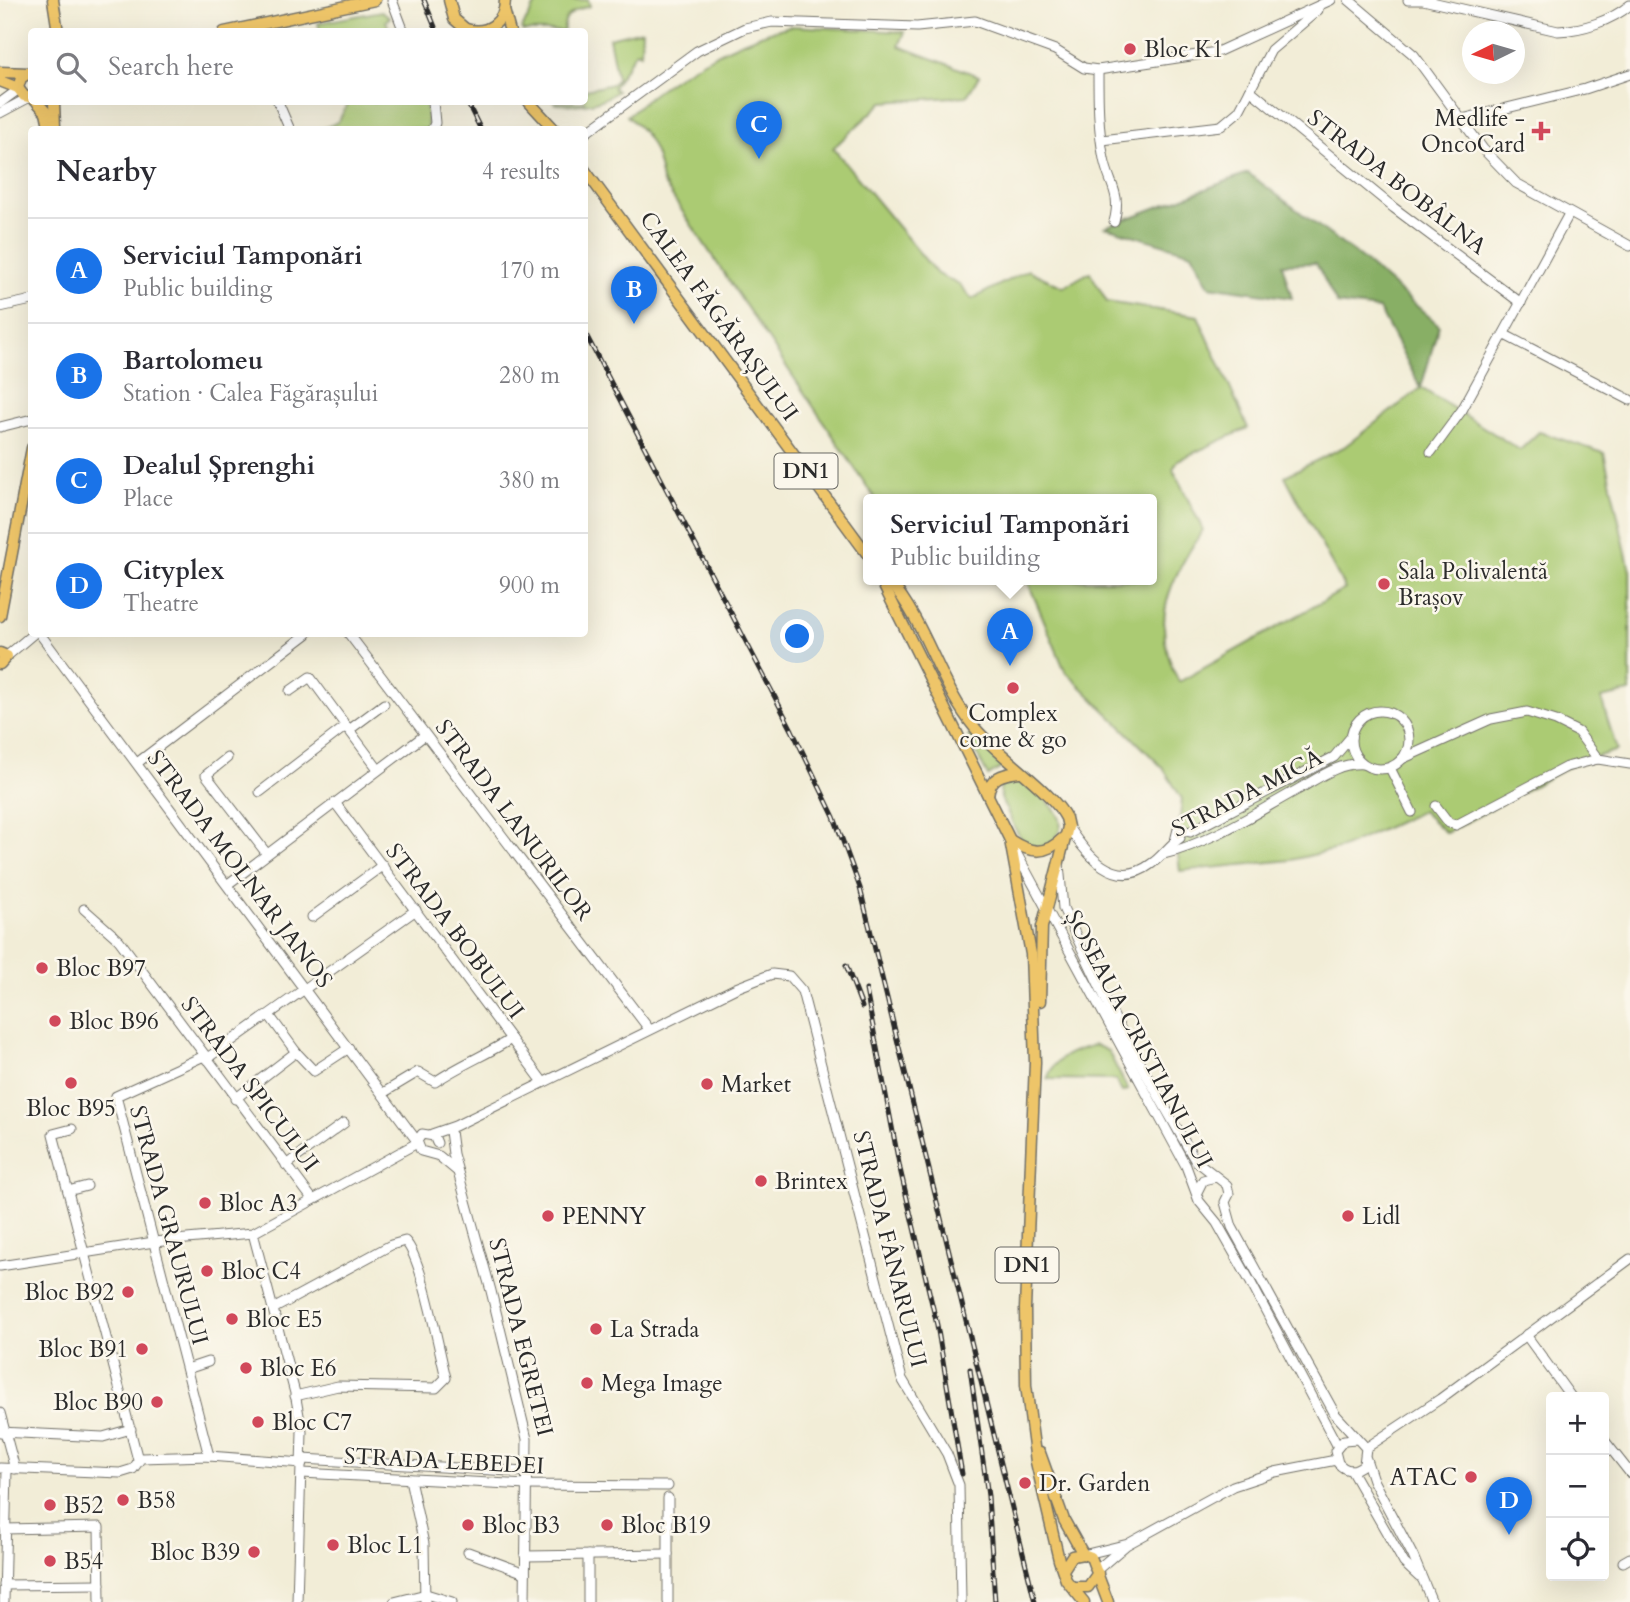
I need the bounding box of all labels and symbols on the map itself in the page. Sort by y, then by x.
north arrow [1462,21,1525,84]
place label: Bloc K1 [1144,34,1223,65]
marker: Bloc K1 [1122,41,1138,57]
pin: C [736,101,782,159]
street label: STRADA BOBÂLNA [1301,101,1494,262]
place label: Medlife - OncoCard [1421,103,1526,160]
marker: Medlife - OncoCard [1531,121,1551,141]
street label: CALEA FĂGĂRAȘULUI [632,205,806,427]
pin: B [611,266,657,324]
road number: DN1 [774,454,838,489]
place label: Sala Polivalentă Brașov [1398,556,1548,613]
marker: Sala Polivalentă Brașov [1376,576,1392,592]
pin: A [987,608,1033,666]
your location [780,619,814,653]
marker: Complex come & go [1005,680,1021,696]
place label: Complex come & go [959,698,1067,755]
street label: STRADA LANURILOR [428,713,600,927]
street label: STRADA MICĂ [1166,741,1328,844]
street label: STRADA MOLNAR JANOS [140,744,340,994]
street label: STRADA BOBULUI [379,837,531,1025]
street label: ȘOSEAUA CRISTIANULUI [1058,905,1220,1173]
place label: Bloc B97 [56,953,146,984]
marker: Bloc B97 [34,960,50,976]
street label: STRADA SPICULUI [174,990,326,1178]
place label: Bloc B96 [69,1006,159,1037]
marker: Bloc B96 [47,1013,63,1029]
place label: Market [721,1069,791,1100]
marker: Bloc B95 [63,1075,79,1091]
marker: Market [699,1076,715,1092]
place label: Bloc B95 [26,1093,116,1124]
street label: STRADA GRAURULUI [122,1102,216,1348]
street label: STRADA FÂNARULUI [846,1127,935,1370]
place label: Brintex [775,1166,848,1197]
marker: Brintex [753,1173,769,1189]
place label: Bloc A3 [219,1188,298,1219]
marker: Bloc A3 [197,1195,213,1211]
place label: PENNY [562,1201,647,1232]
place label: Lidl [1362,1201,1401,1232]
marker: PENNY [540,1208,556,1224]
marker: Lidl [1340,1208,1356,1224]
street label: STRADA EGRETEI [481,1235,561,1439]
road number: DN1 [996,1248,1058,1282]
place label: Bloc C4 [221,1256,301,1287]
marker: Bloc C4 [199,1263,215,1279]
place label: Bloc B92 [24,1277,114,1308]
marker: Bloc B92 [120,1284,136,1300]
place label: Bloc E5 [246,1304,323,1335]
marker: Bloc E5 [224,1311,240,1327]
place label: La Strada [610,1314,699,1345]
marker: La Strada [588,1321,604,1337]
place label: Bloc B91 [38,1334,128,1365]
marker: Bloc B91 [134,1341,150,1357]
place label: Bloc E6 [260,1353,337,1384]
marker: Bloc E6 [238,1360,254,1376]
place label: Mega Image [601,1368,723,1399]
marker: Mega Image [579,1375,595,1391]
place label: Bloc B90 [53,1387,143,1418]
marker: Bloc B90 [149,1394,165,1410]
place label: Bloc C7 [272,1407,352,1438]
marker: Bloc C7 [250,1414,266,1430]
street label: STRADA LEBEDEI [343,1440,545,1482]
place label: ATAC [1390,1462,1457,1493]
place label: Dr. Garden [1039,1468,1150,1499]
marker: ATAC [1463,1469,1479,1485]
marker: Dr. Garden [1017,1475,1033,1491]
pin: D [1486,1477,1532,1535]
place label: B58 [137,1485,176,1516]
place label: B52 [64,1490,103,1521]
marker: B58 [115,1492,131,1508]
marker: B52 [42,1497,58,1513]
place label: Bloc B3 [482,1510,560,1541]
place label: Bloc B19 [621,1510,711,1541]
marker: Bloc B3 [460,1517,476,1533]
marker: Bloc B19 [599,1517,615,1533]
place label: Bloc L1 [347,1530,423,1561]
place label: Bloc B39 [150,1537,240,1568]
marker: Bloc L1 [325,1537,341,1553]
marker: Bloc B39 [246,1544,262,1560]
place label: B54 [64,1546,103,1577]
marker: B54 [42,1553,58,1569]

